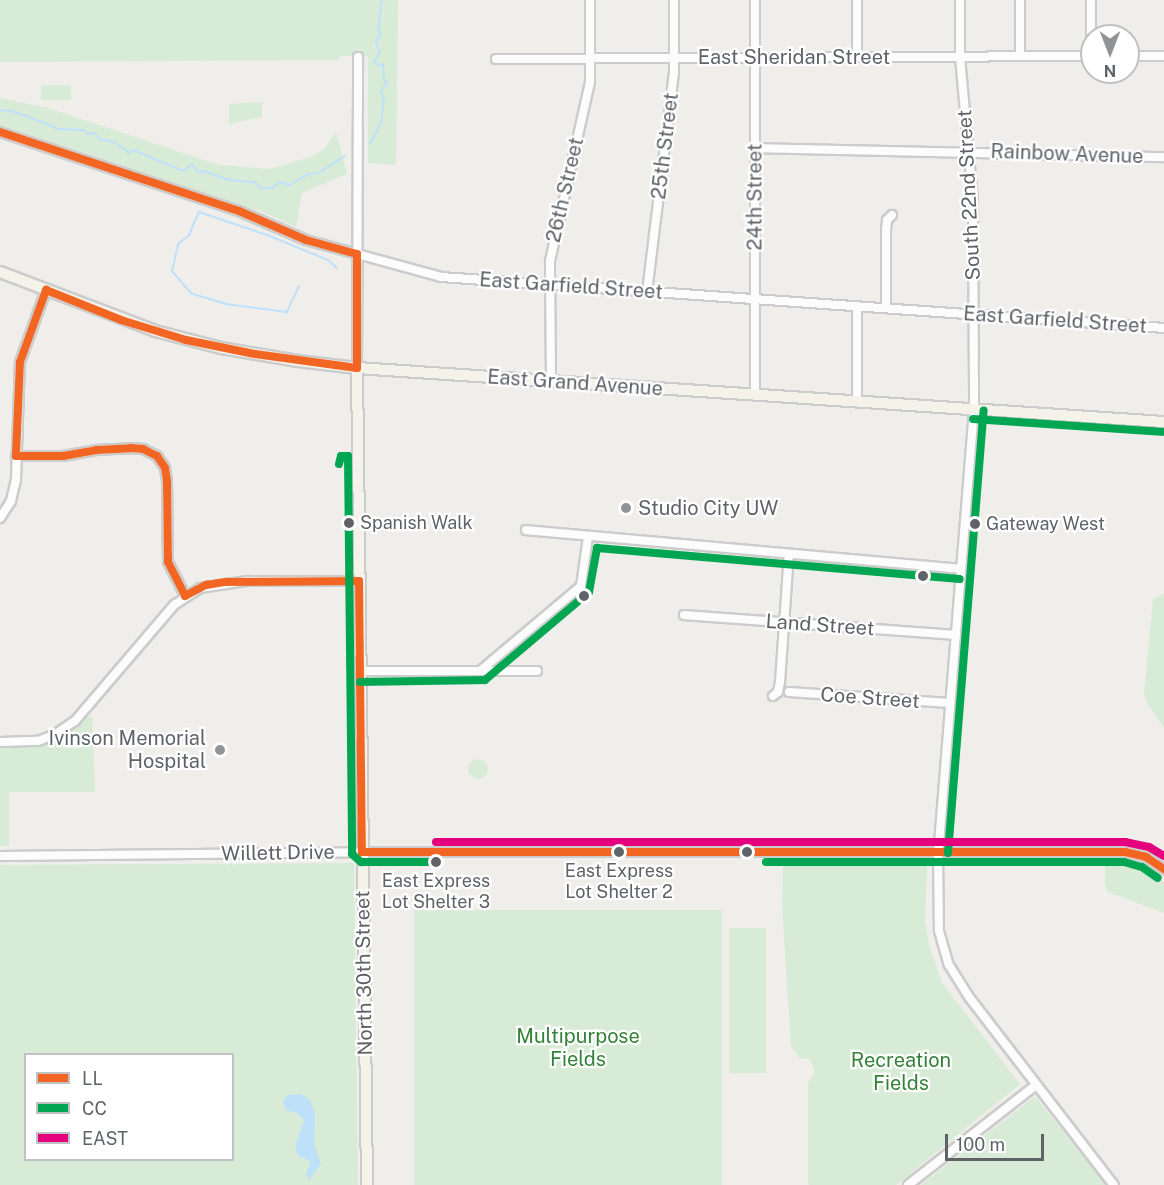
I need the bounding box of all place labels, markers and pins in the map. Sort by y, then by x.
place label: Studio City UW [638,496,779,520]
marker: Studio City UW [619,501,633,515]
place label: Spanish Walk [360,512,473,534]
place label: Gateway West [986,513,1105,535]
marker: Spanish Walk [343,517,355,529]
marker: Gateway West [969,518,981,530]
unlabelled marker [917,570,929,582]
unlabelled marker [578,590,590,602]
place label: Ivinson Memorial Hospital [48,726,206,773]
marker: Ivinson Memorial Hospital [211,741,229,759]
marker: East Express Lot Shelter 2 [613,846,625,858]
unlabelled marker [741,846,753,858]
marker: East Express Lot Shelter 3 [430,856,442,868]
place label: East Express Lot Shelter 2 [565,861,673,904]
place label: East Express Lot Shelter 3 [382,871,490,914]

